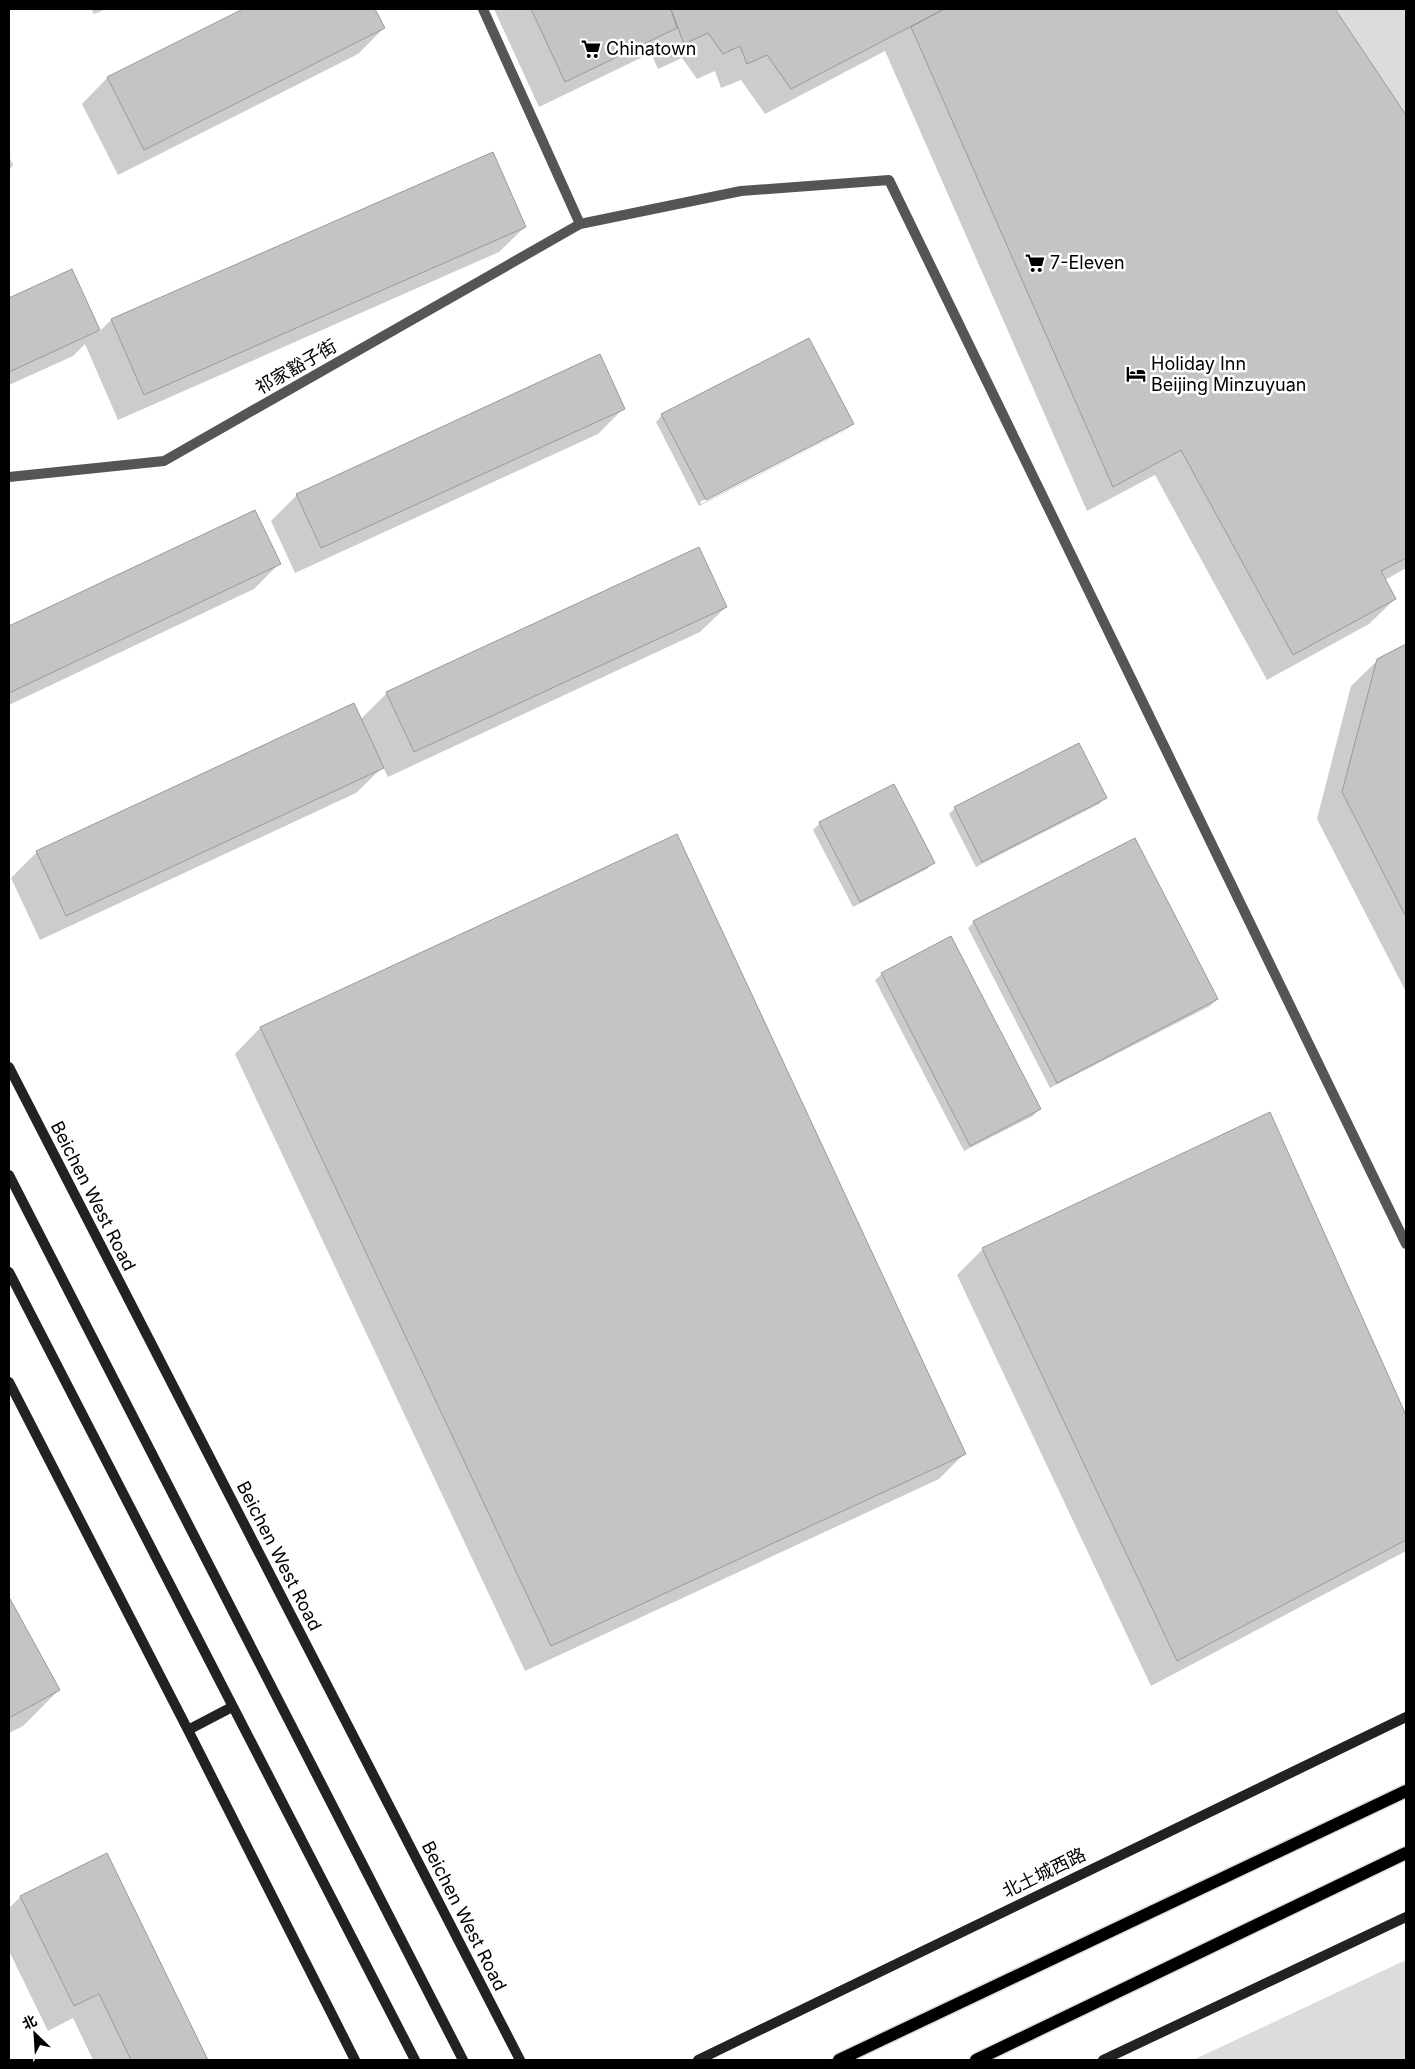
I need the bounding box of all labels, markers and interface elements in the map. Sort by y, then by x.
supermarket icon: Chinatown [580,38,602,60]
place label: Chinatown [606,38,696,59]
supermarket icon: 7-Eleven [1024,252,1046,274]
place label: 7-Eleven [1050,252,1125,273]
street label: 祁家豁子街 [252,335,340,398]
place label: Holiday Inn Beijing Minzuyuan [1151,353,1306,395]
hotel icon: Holiday Inn Beijing Minzuyuan [1125,363,1147,385]
street label: Beichen West Road [47,1118,140,1274]
street label: Beichen West Road [233,1478,326,1634]
street label: Beichen West Road [418,1838,511,1994]
street label: 北土城西路 [999,1843,1089,1902]
north arrow [10,2009,60,2059]
text: 北 [19,2011,39,2032]

